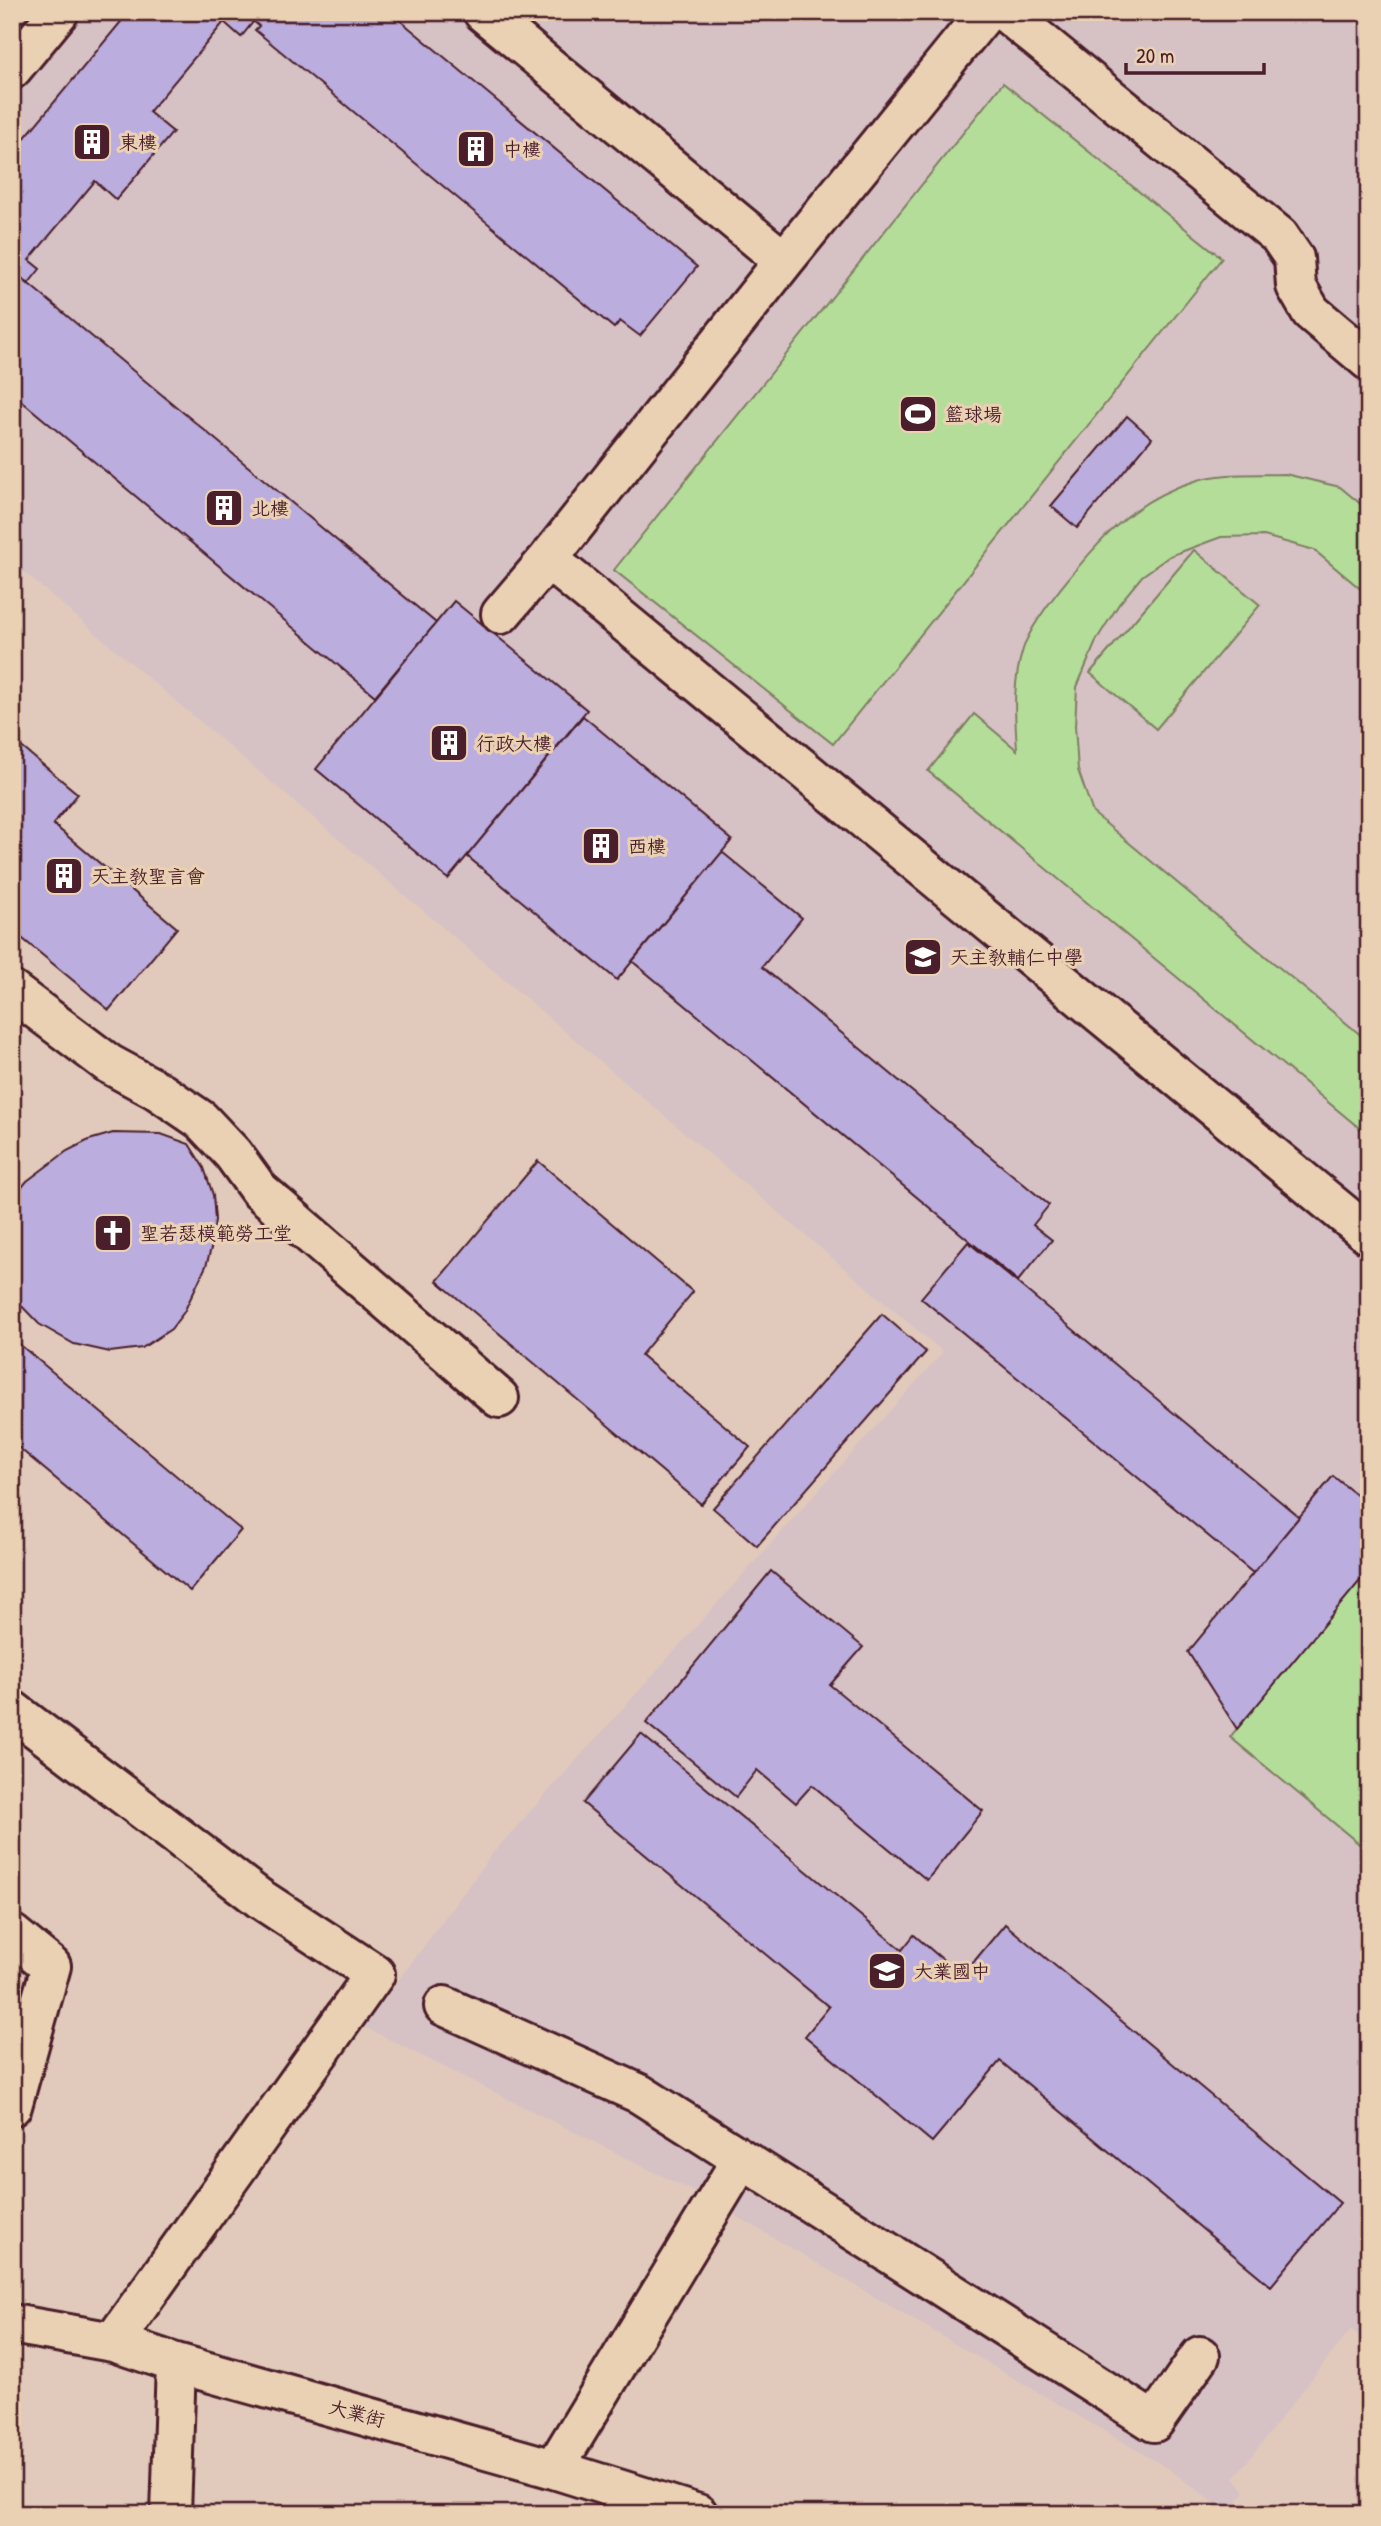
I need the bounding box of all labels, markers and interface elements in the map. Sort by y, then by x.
scale bar [1126,32,1264,76]
text: 20 m [1136,41,1174,70]
building icon: 東樓 [71,121,113,163]
building icon: 中樓 [455,128,497,170]
place label: 東樓 [119,129,157,155]
place label: 中樓 [503,136,541,162]
sports icon: 籃球場 [897,393,939,435]
place label: 籃球場 [945,401,1002,427]
building icon: 北樓 [203,487,245,529]
place label: 北樓 [251,495,289,521]
building icon: 行政大樓 [428,722,470,764]
place label: 行政大樓 [476,730,552,756]
building icon: 西樓 [580,825,622,867]
place label: 西樓 [628,833,666,859]
building icon: 天主教聖言會 [43,855,85,897]
place label: 天主教聖言會 [91,863,205,889]
school or university icon: 天主教輔仁中學 [902,936,944,978]
place label: 天主教輔仁中學 [950,944,1083,970]
church icon: 聖若瑟模範勞工堂 [92,1212,134,1254]
place label: 聖若瑟模範勞工堂 [140,1220,292,1246]
school or university icon: 大業國中 [866,1950,908,1992]
place label: 大業國中 [914,1958,990,1984]
street label: 大業街 [326,2393,388,2433]

